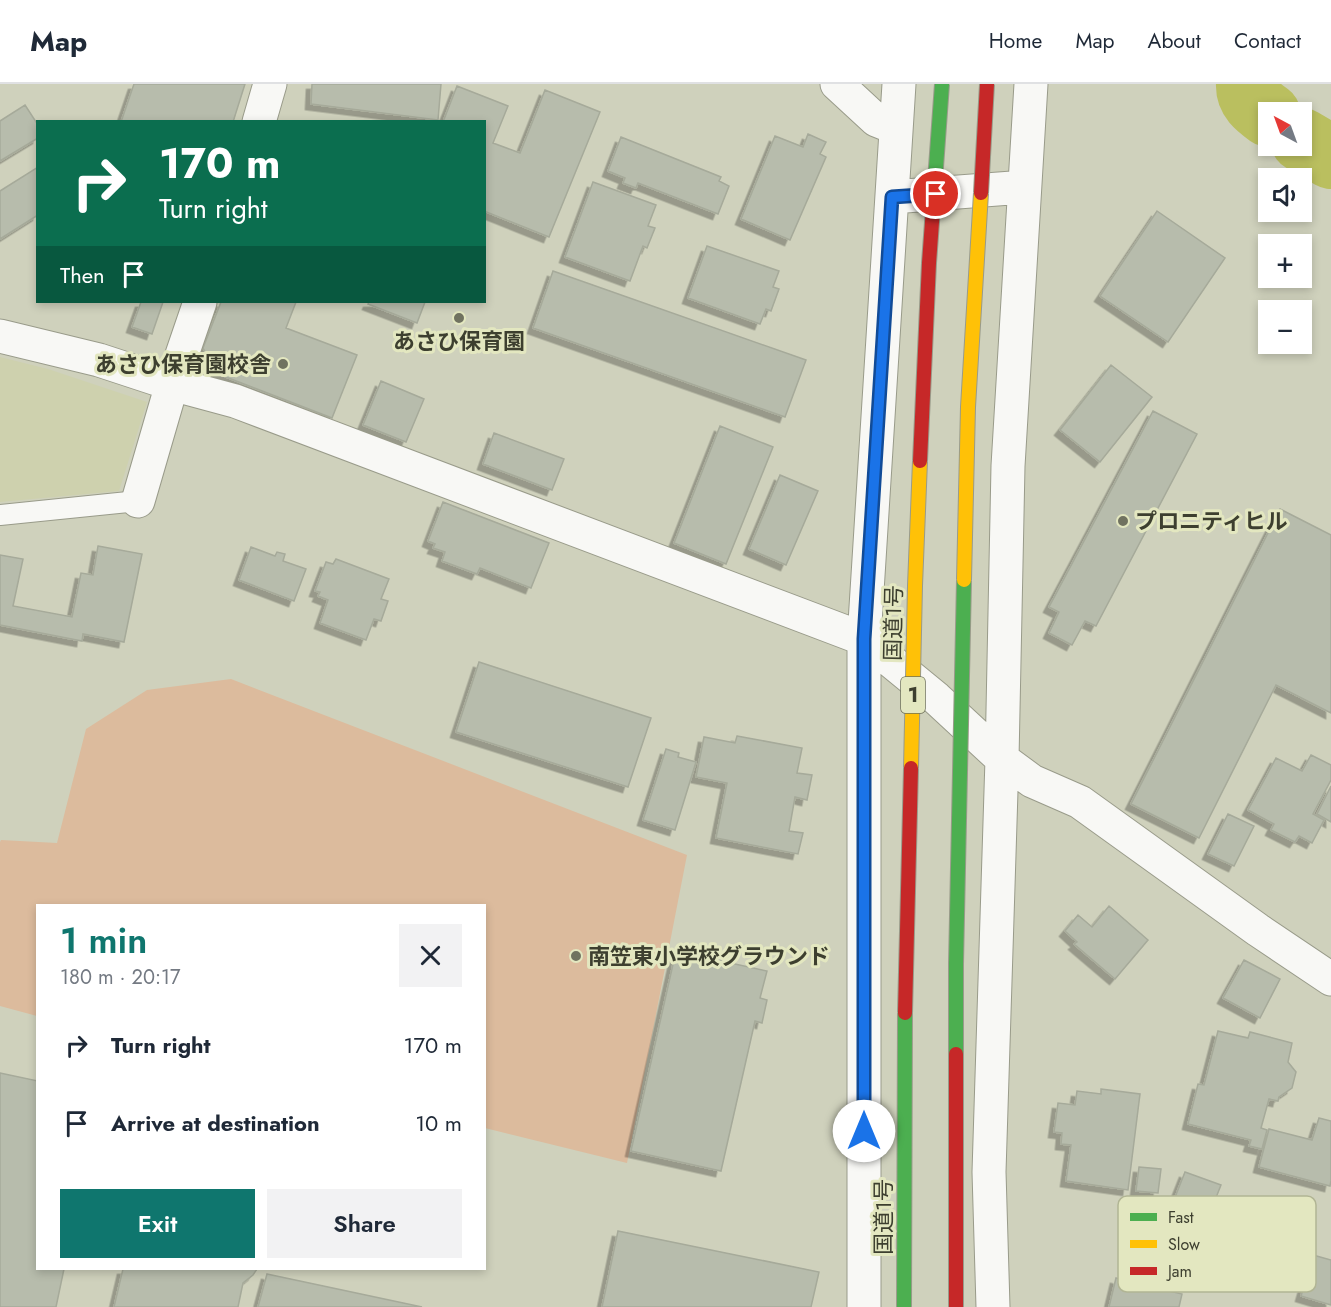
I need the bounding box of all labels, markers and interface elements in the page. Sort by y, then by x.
text: Map [30,21,87,62]
text: Home [989,26,1042,56]
text: Map [1075,26,1115,56]
text: About [1148,26,1201,56]
text: Contact [1234,26,1301,56]
north arrow [1258,102,1312,156]
map controls [1258,102,1312,354]
text: 170 m [159,133,281,194]
icon: right [60,144,138,222]
pin [910,168,961,219]
button: sound [1258,168,1312,222]
icon: arrive [919,177,952,210]
text: Turn right [159,189,267,228]
button: + [1258,234,1312,288]
icon: arrive [117,258,150,291]
text: Then [60,259,105,291]
button: − [1258,300,1312,354]
marker: あさひ保育園 [452,311,466,325]
place label: あさひ保育園 [393,325,525,357]
place label: あさひ保育園校舎 [95,348,271,380]
marker: あさひ保育園校舎 [276,357,290,371]
place label: プロニティヒル [1135,505,1288,537]
marker: プロニティヒル [1116,514,1130,528]
street label: 国道1号 [876,585,910,661]
road number: 1 [901,677,925,713]
text: 1 min [60,914,147,966]
button: close [399,924,462,987]
place label: 南笠東小学校グラウンド [588,940,830,972]
marker: 南笠東小学校グラウンド [569,949,583,963]
text: 180 m · 20:17 [60,963,180,992]
icon: right [60,1029,93,1062]
text: Turn right [111,1029,211,1061]
text: 170 m [404,1029,462,1061]
position arrow [832,1099,896,1163]
icon: arrive [60,1107,93,1140]
text: Arrive at destination [111,1107,320,1139]
text: 10 m [415,1107,462,1139]
street label: 国道1号 [867,1179,899,1255]
button: Exit [60,1189,255,1258]
button: Share [267,1189,462,1258]
legend [1118,1196,1316,1292]
text: Fast [1168,1206,1194,1229]
text: Slow [1168,1233,1200,1256]
text: Jam [1166,1260,1192,1283]

